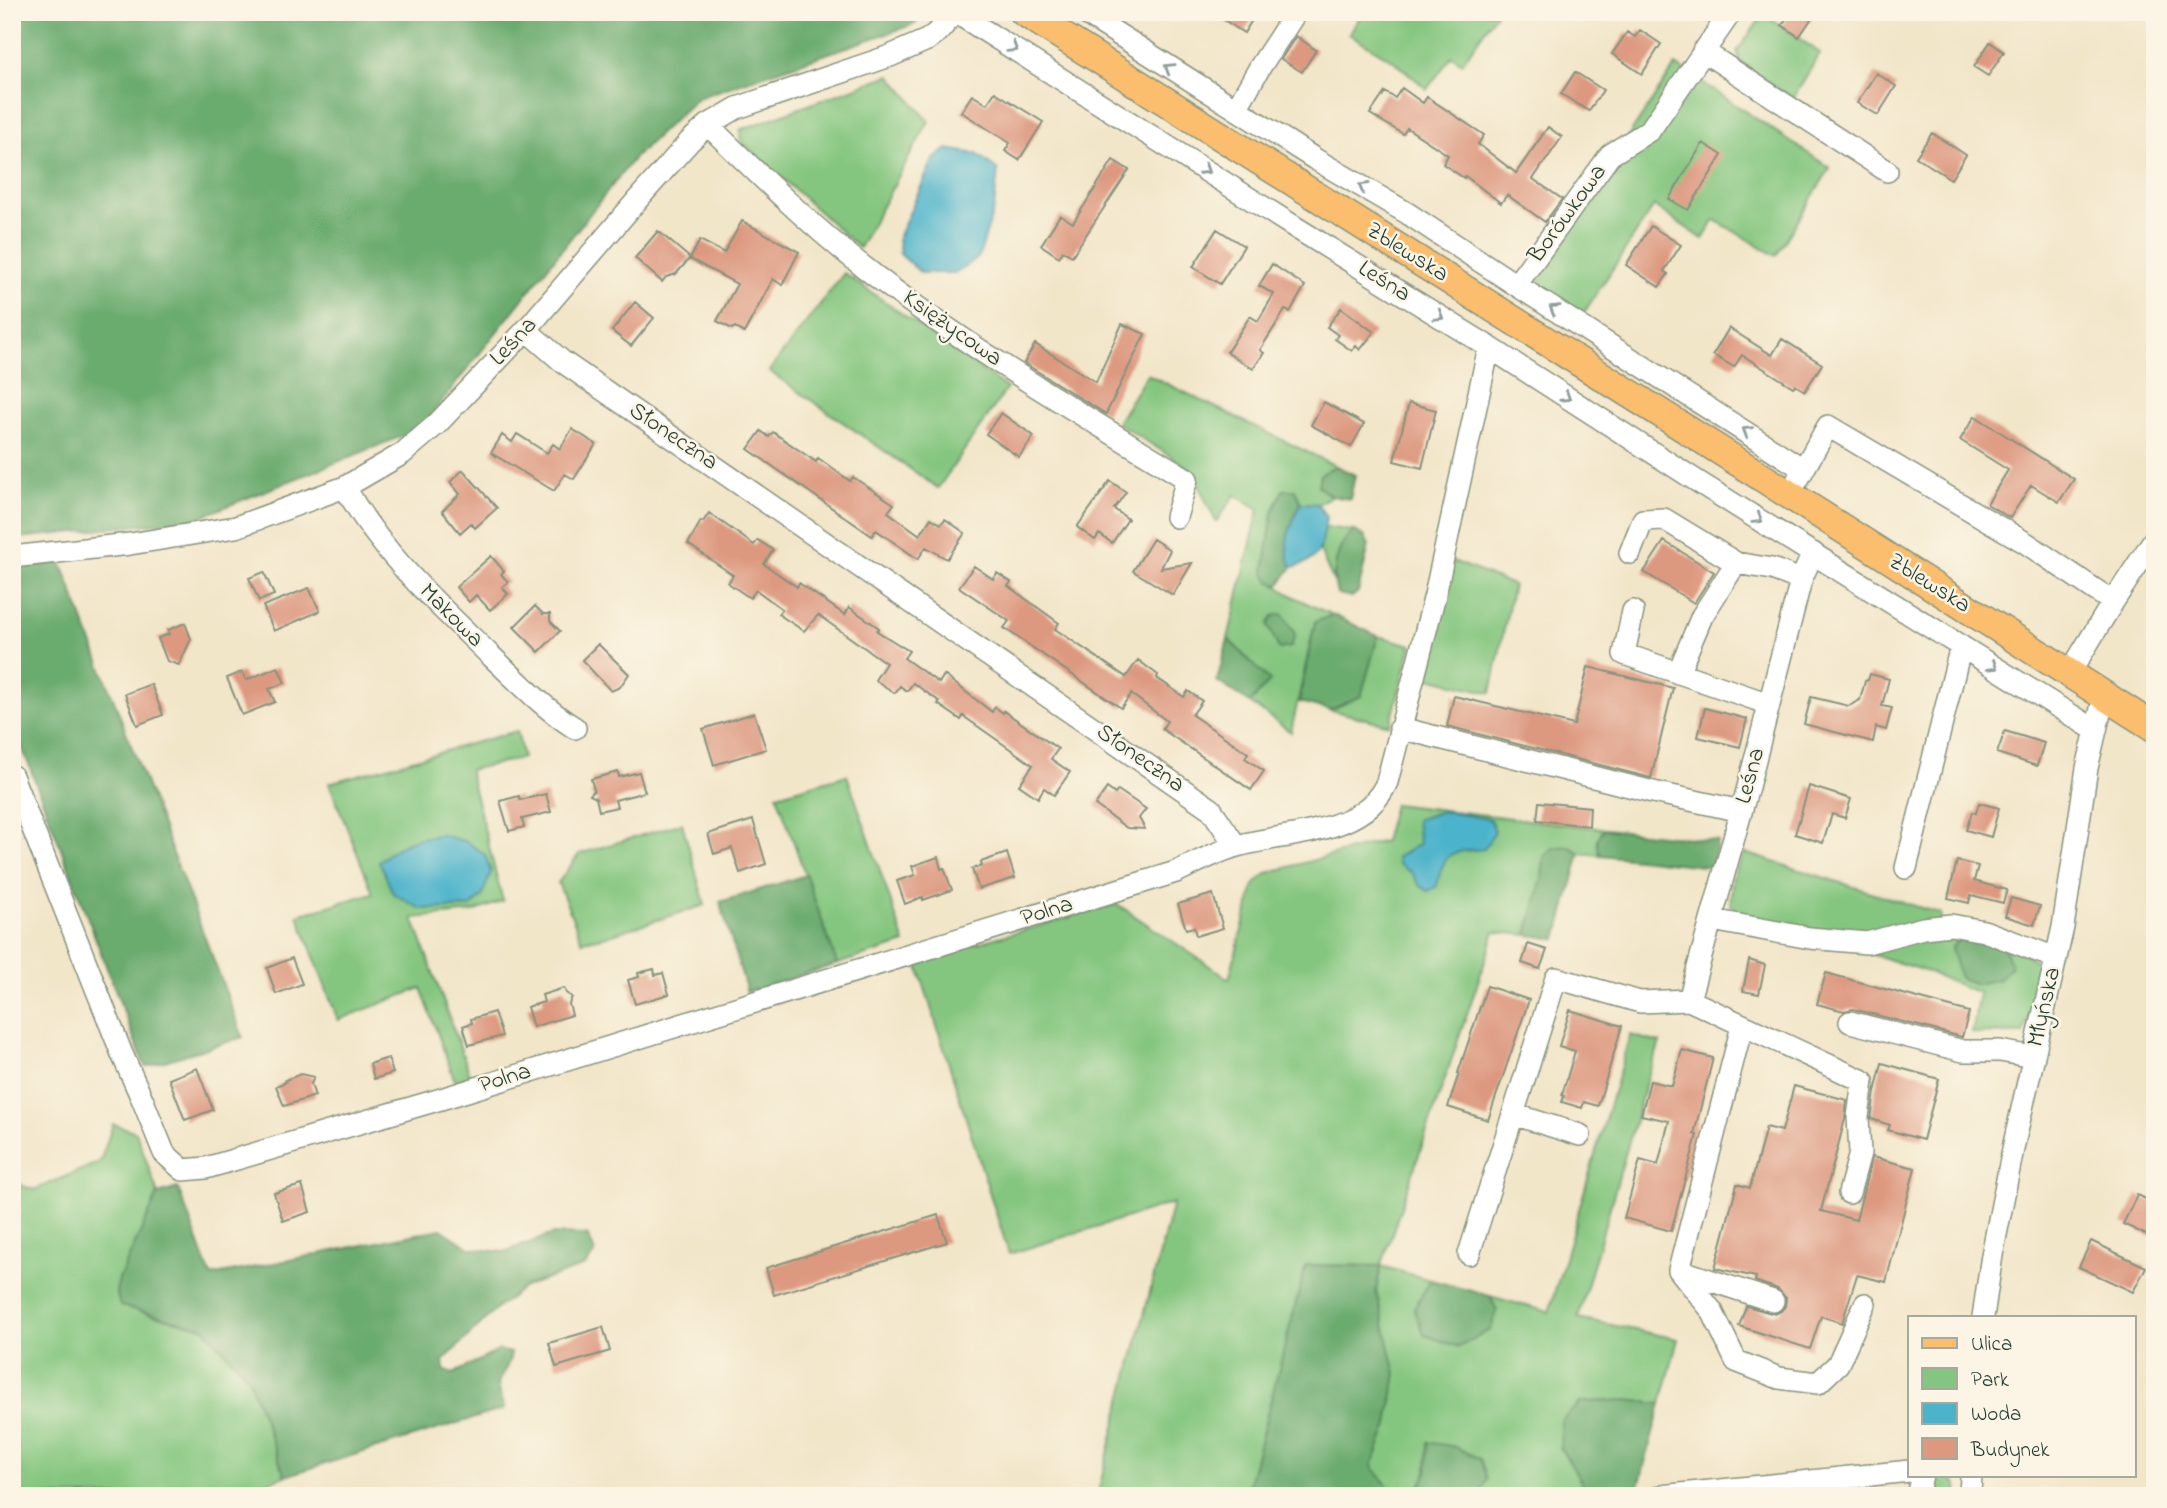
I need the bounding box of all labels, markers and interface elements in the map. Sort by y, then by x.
one-way arrow [1005,40,1018,53]
one-way arrow [1164,63,1177,76]
street label: Borówkowa [1519,157,1616,272]
one-way arrow [1197,161,1210,174]
one-way arrow [1358,182,1371,195]
street label: Zblewska [1359,214,1455,292]
street label: Leśna [1351,252,1417,312]
street label: Księżycowa [894,282,1009,377]
one-way arrow [1549,305,1562,318]
one-way arrow [1432,308,1445,321]
street label: Leśna [482,309,546,375]
one-way arrow [1559,388,1572,401]
street label: Słoneczna [621,394,725,480]
one-way arrow [1741,427,1754,440]
one-way arrow [1751,511,1764,524]
street label: Zblewska [1881,545,1977,623]
street label: Makowa [411,576,491,656]
one-way arrow [1985,657,1998,670]
street label: Słoneczna [1088,716,1192,802]
street label: Leśna [1727,744,1775,808]
street label: Polna [1017,888,1077,936]
street label: Młyńska [2019,964,2072,1051]
street label: Polna [475,1055,535,1103]
legend [1908,1316,2136,1476]
text: Ulica [1971,1330,2012,1360]
text: Park [1971,1366,2010,1396]
text: Woda [1971,1400,2021,1430]
text: Budynek [1970,1436,2050,1468]

